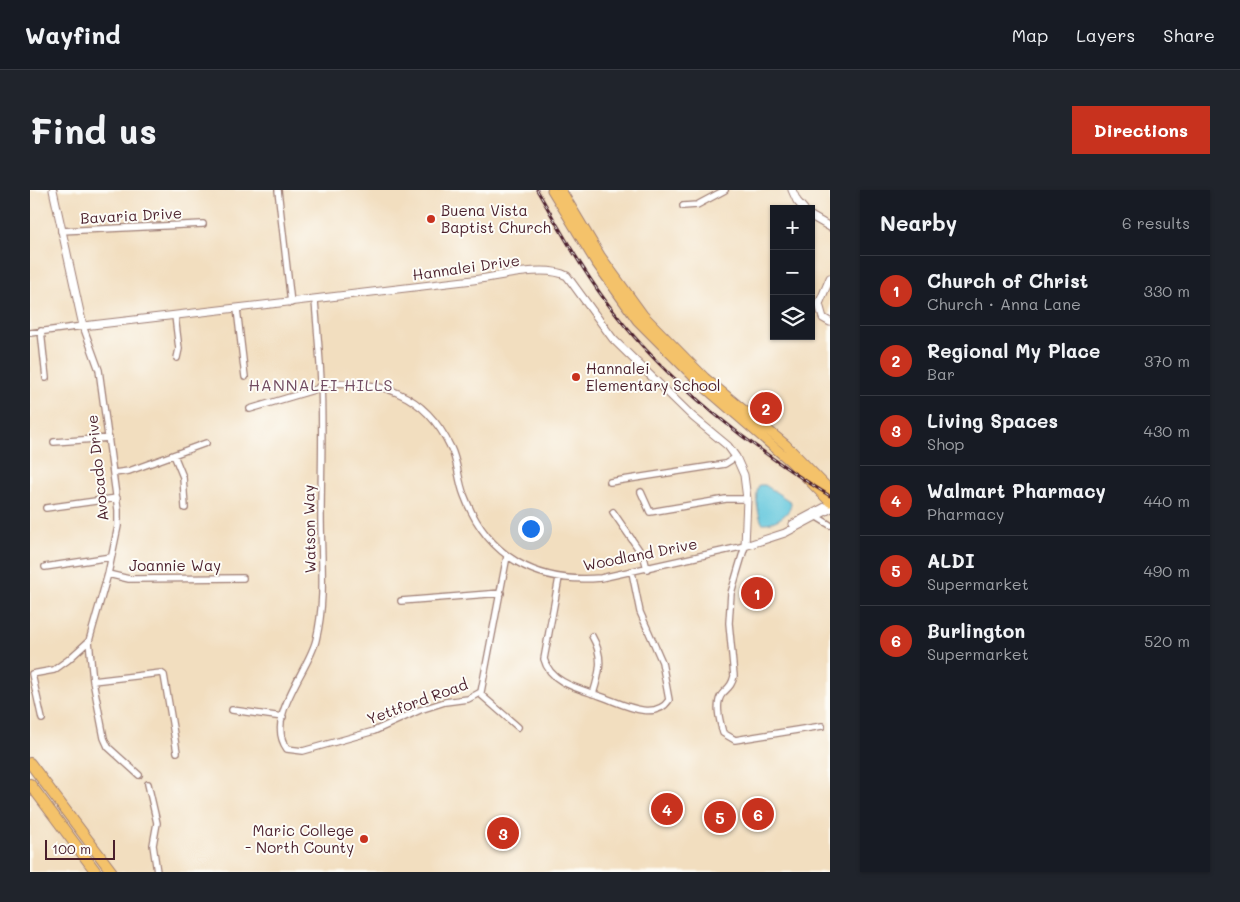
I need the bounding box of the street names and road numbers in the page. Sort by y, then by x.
street label: Bavaria Drive [80,202,182,228]
street label: Hannalei Drive [411,250,521,284]
street label: Avocado Drive [81,414,113,522]
street label: Watson Way [298,484,320,574]
street label: Woodland Drive [581,533,699,575]
street label: Joannie Way [129,555,221,575]
street label: Yettford Road [364,673,470,729]

